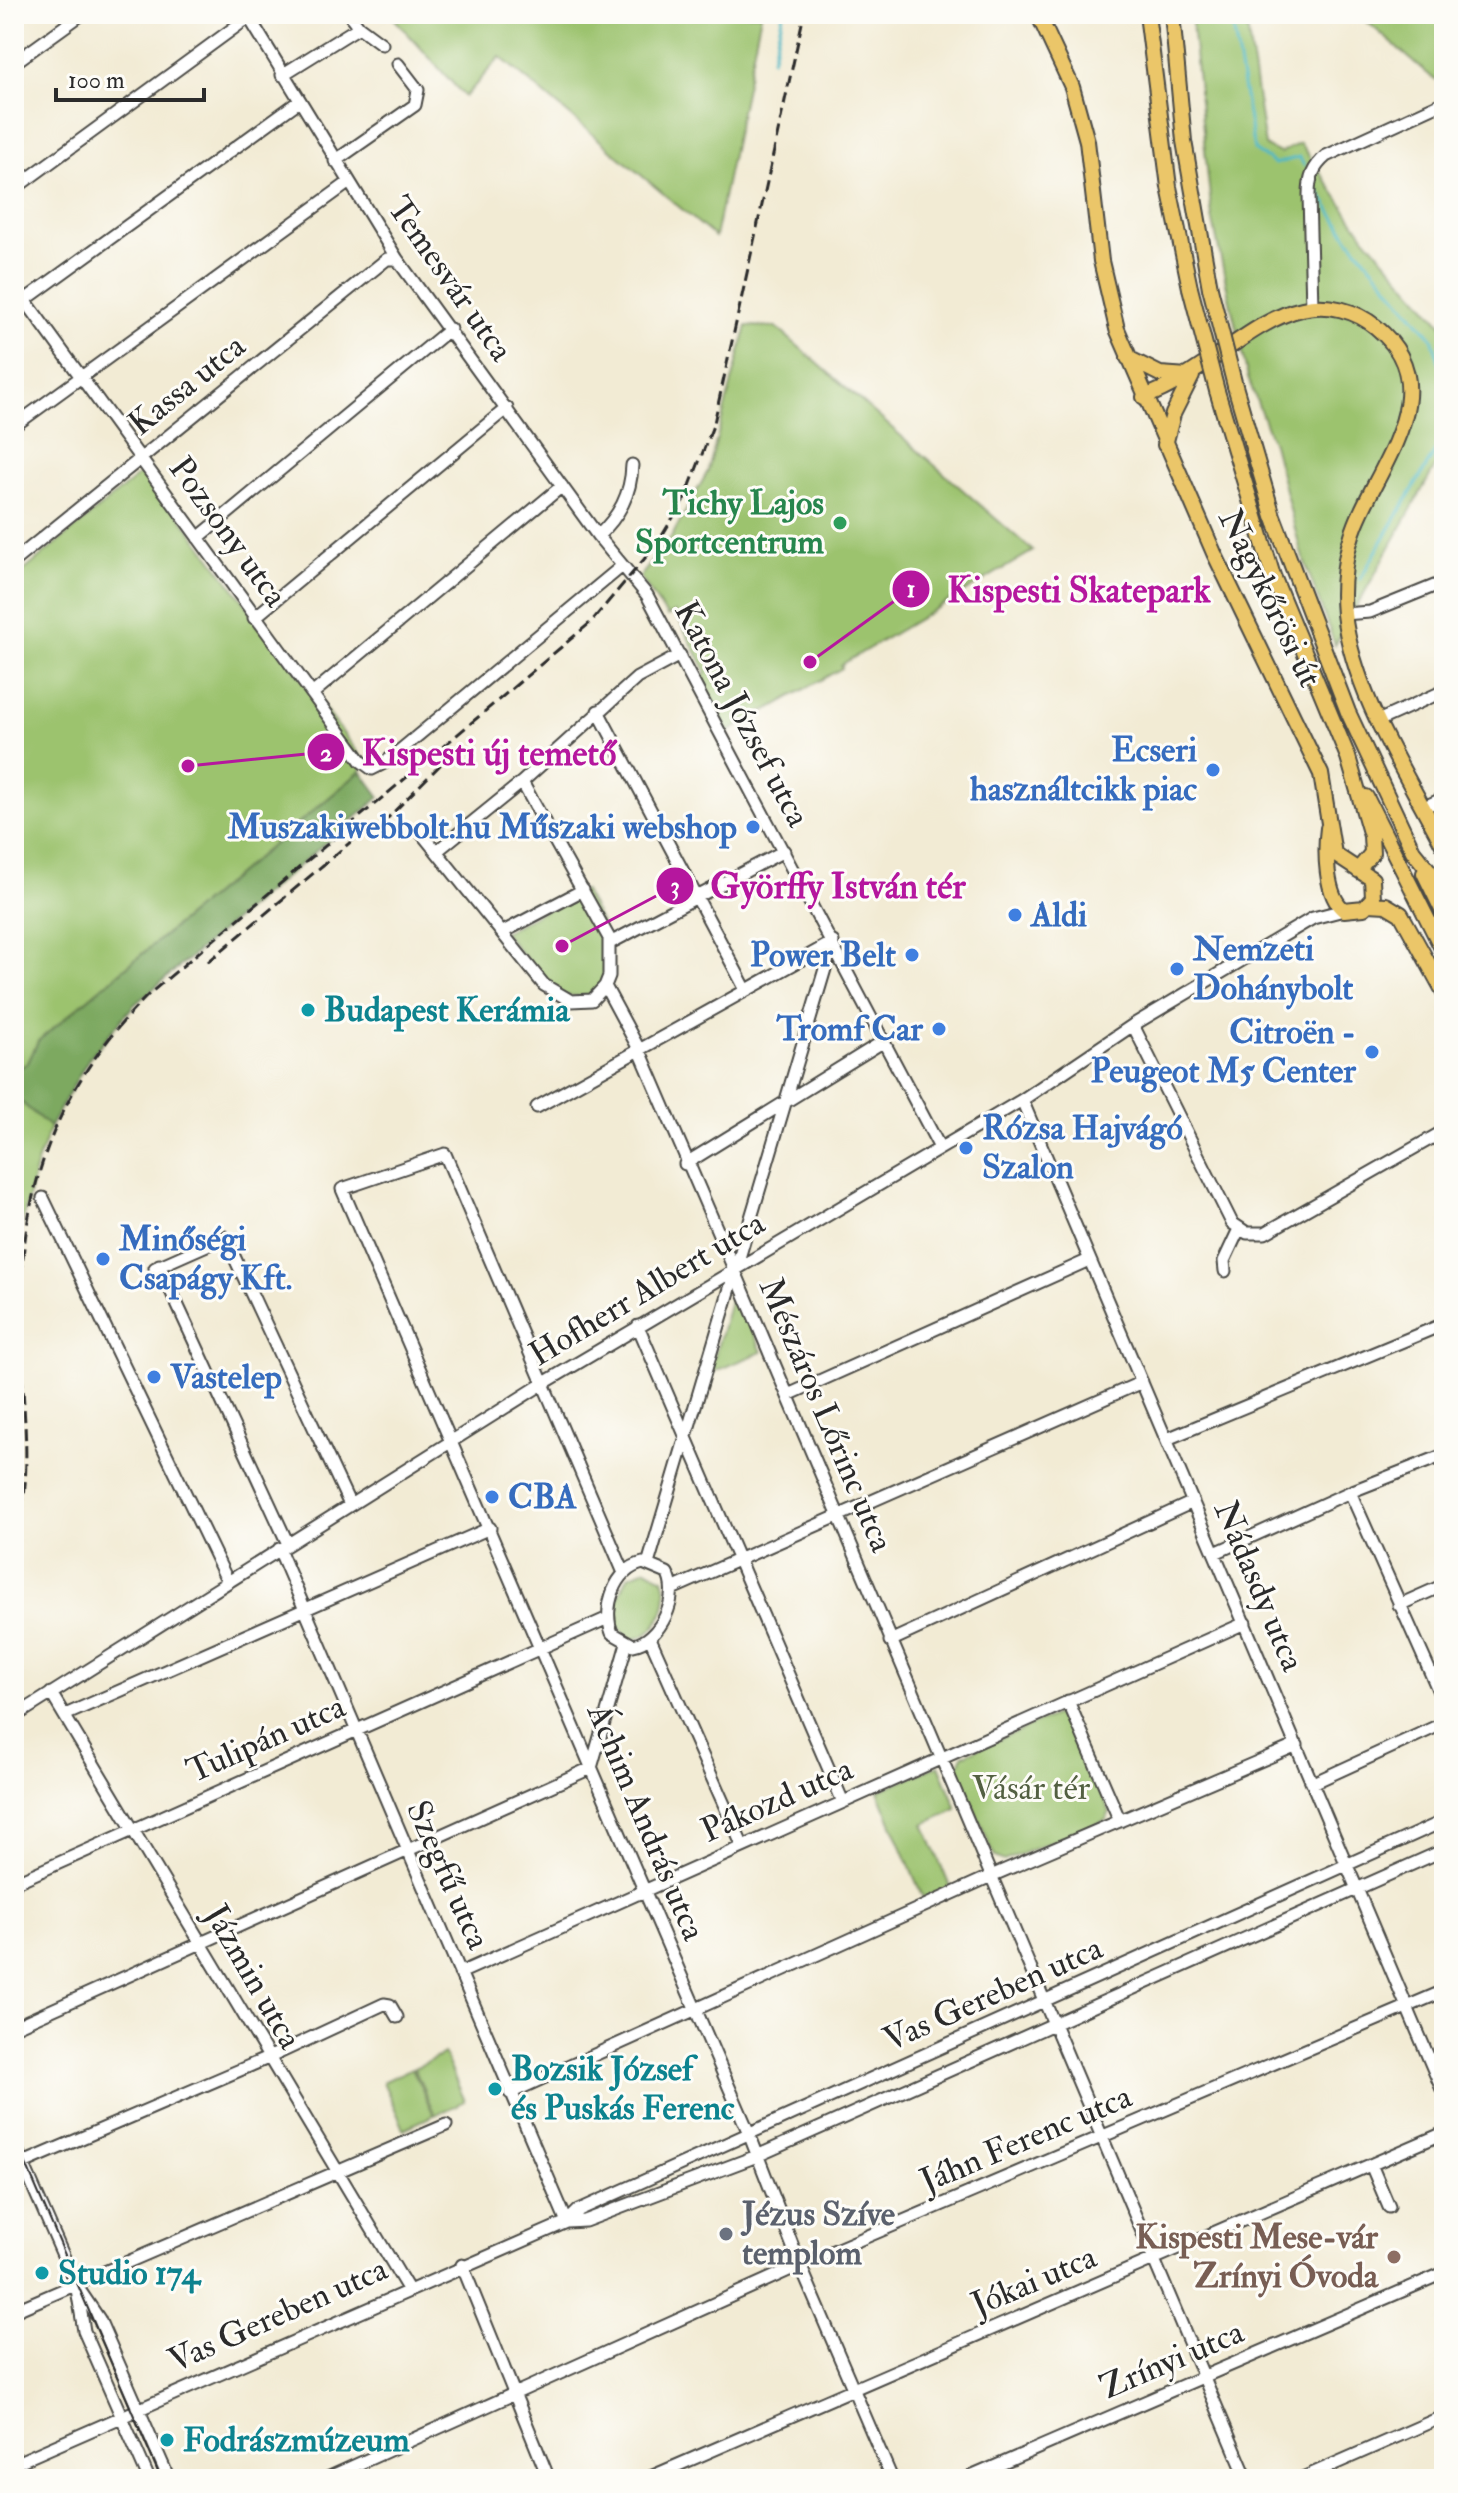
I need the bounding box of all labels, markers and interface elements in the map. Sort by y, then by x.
scale bar [56,52,204,102]
text: 100 m [68,65,125,96]
street label: Temesvár utca [377,188,523,371]
street label: Kassa utca [120,324,255,445]
street label: Pozsony utca [159,449,297,616]
place label: Tichy Lajos Sportcentrum [635,482,825,564]
street label: Nagykőrösi út [1208,502,1332,694]
marker: Tichy Lajos Sportcentrum [831,514,849,532]
callout: Kispesti Skatepark [891,559,1227,619]
text: Kispesti Skatepark [947,568,1211,613]
text: 1 [907,574,915,605]
street label: Katona József utca [664,594,820,835]
callout: Kispesti új temető [306,722,632,782]
place label: Ecseri használtcikk piac [970,729,1197,811]
text: Kispesti új temető [362,731,618,776]
text: 2 [320,738,332,769]
marker: Ecseri használtcikk piac [1204,761,1222,779]
place label: Muszakiwebbolt.hu Műszaki webshop [227,806,737,849]
marker: Muszakiwebbolt.hu Műszaki webshop [744,818,762,836]
callout: Györffy István tér [655,856,982,916]
text: Györffy István tér [710,864,966,910]
text: 3 [670,871,680,902]
place label: Aldi [1029,894,1087,937]
marker: Aldi [1006,906,1024,924]
place label: Nemzeti Dohánybolt [1192,928,1353,1010]
place label: Power Belt [750,934,896,977]
marker: Power Belt [903,946,921,964]
marker: Nemzeti Dohánybolt [1168,960,1186,978]
place label: Budapest Kerámia [324,989,570,1032]
marker: Budapest Kerámia [299,1001,317,1019]
place label: Tromf Car [776,1008,924,1051]
place label: Citroën - Peugeot M5 Center [1090,1011,1357,1093]
marker: Tromf Car [930,1020,948,1038]
marker: Citroën - Peugeot M5 Center [1363,1043,1381,1061]
place label: Rózsa Hajvágó Szalon [982,1107,1183,1189]
marker: Rózsa Hajvágó Szalon [957,1139,975,1157]
street label: Hofherr Albert utca [521,1201,773,1376]
place label: Minőségi Csapágy Kft. [118,1218,292,1300]
marker: Minőségi Csapágy Kft. [94,1250,112,1268]
street label: Mészáros Lőrinc utca [749,1271,904,1559]
place label: Vastelep [169,1356,282,1399]
marker: Vastelep [145,1368,163,1386]
place label: CBA [508,1476,577,1519]
marker: CBA [483,1488,501,1506]
street label: Nádasdy utca [1204,1494,1315,1679]
street label: Tulipán utca [180,1685,353,1793]
street label: Áchim András utca [576,1696,716,1948]
street label: Pákozd utca [694,1747,860,1852]
park label: Vásár tér [972,1767,1091,1810]
street label: Szegfű utca [396,1794,500,1957]
street label: Jázmin utca [194,1896,312,2058]
street label: Vas Gereben utca [877,1926,1110,2061]
place label: Bozsik József és Puskás Ferenc [511,2048,735,2130]
street label: Jáhn Ferenc utca [913,2075,1139,2203]
marker: Bozsik József és Puskás Ferenc [486,2080,504,2098]
place label: Jézus Szíve templom [740,2193,896,2275]
place label: Kispesti Mese-vár Zrínyi Óvoda [1135,2216,1379,2298]
marker: Jézus Szíve templom [717,2225,735,2243]
street label: Jókai utca [964,2235,1104,2327]
street label: Vas Gereben utca [162,2247,395,2382]
marker: Kispesti Mese-vár Zrínyi Óvoda [1385,2248,1403,2266]
place label: Studio 174 [58,2252,202,2295]
marker: Studio 174 [33,2264,51,2282]
street label: Zrínyi utca [1094,2310,1251,2409]
place label: Fodrászmúzeum [183,2419,410,2462]
marker: Fodrászmúzeum [158,2431,176,2449]

